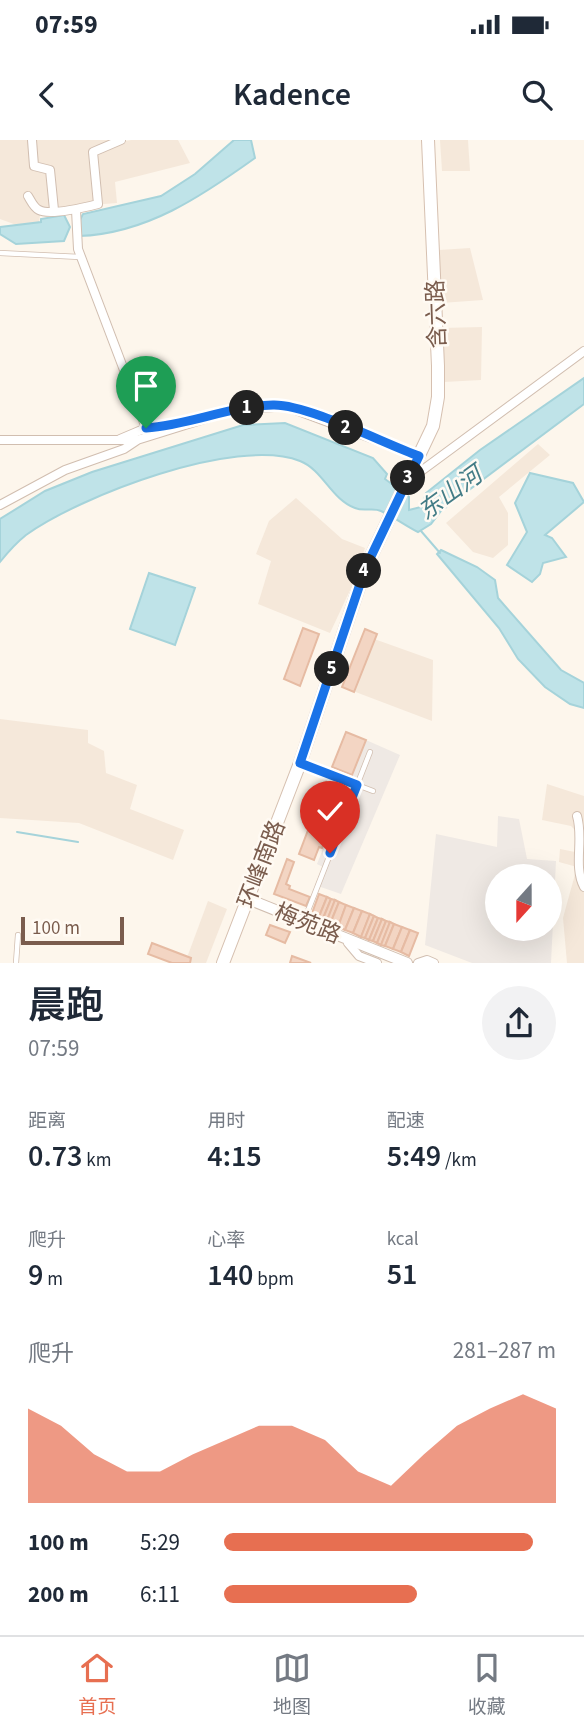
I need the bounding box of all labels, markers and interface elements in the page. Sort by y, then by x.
text: 07:59 [35,6,98,43]
text: Kadence [233,72,351,118]
icon: back [28,76,66,114]
icon: search [518,76,556,114]
street label: 含六路 [419,279,454,349]
pin [116,356,176,428]
icon: arrive [127,367,165,405]
pin: 1 [230,390,264,426]
text: 1 [241,394,252,421]
pin: 2 [328,410,364,446]
text: 2 [340,414,351,441]
water label: 东山河 [411,456,493,529]
pin: 3 [390,460,426,496]
text: 3 [402,464,413,491]
pin: 4 [346,554,382,588]
text: 4 [358,557,369,584]
pin: 5 [314,652,350,686]
text: 5 [326,655,337,682]
pin [300,781,360,853]
icon: check [311,792,349,830]
street label: 环峰南路 [230,815,293,913]
north arrow [485,864,562,942]
map controls [485,864,562,941]
street label: 梅苑路 [270,895,346,952]
scale bar [21,914,124,946]
text: 100 m [32,915,80,942]
text: 晨跑 [28,979,104,1033]
button: share [482,986,556,1060]
text: 07:59 [28,1032,79,1065]
text: 距离 [28,1108,66,1135]
text: 用时 [207,1108,245,1135]
text: 配速 [387,1108,425,1135]
text: 0.73 [28,1135,82,1178]
text: 4:15 [207,1135,262,1178]
text: 5:49 [387,1135,441,1178]
text: km [82,1147,111,1174]
text: /km [441,1147,477,1174]
text: kcal [387,1226,419,1253]
text: 爬升 [28,1227,66,1254]
text: 心率 [207,1227,245,1254]
text: 51 [387,1253,417,1296]
text: 9 [28,1254,43,1297]
text: 140 [207,1254,254,1297]
text: m [43,1266,63,1293]
text: bpm [254,1266,294,1293]
text: 281–287 m [453,1334,556,1367]
text: 爬升 [28,1337,74,1370]
text: 100 m [28,1526,89,1559]
text: 5:29 [140,1526,180,1559]
text: 200 m [28,1578,89,1611]
text: 6:11 [140,1578,180,1611]
tab: 首页 [78,1649,116,1721]
tab: 地图 [273,1649,311,1721]
tab: 收藏 [468,1649,506,1721]

